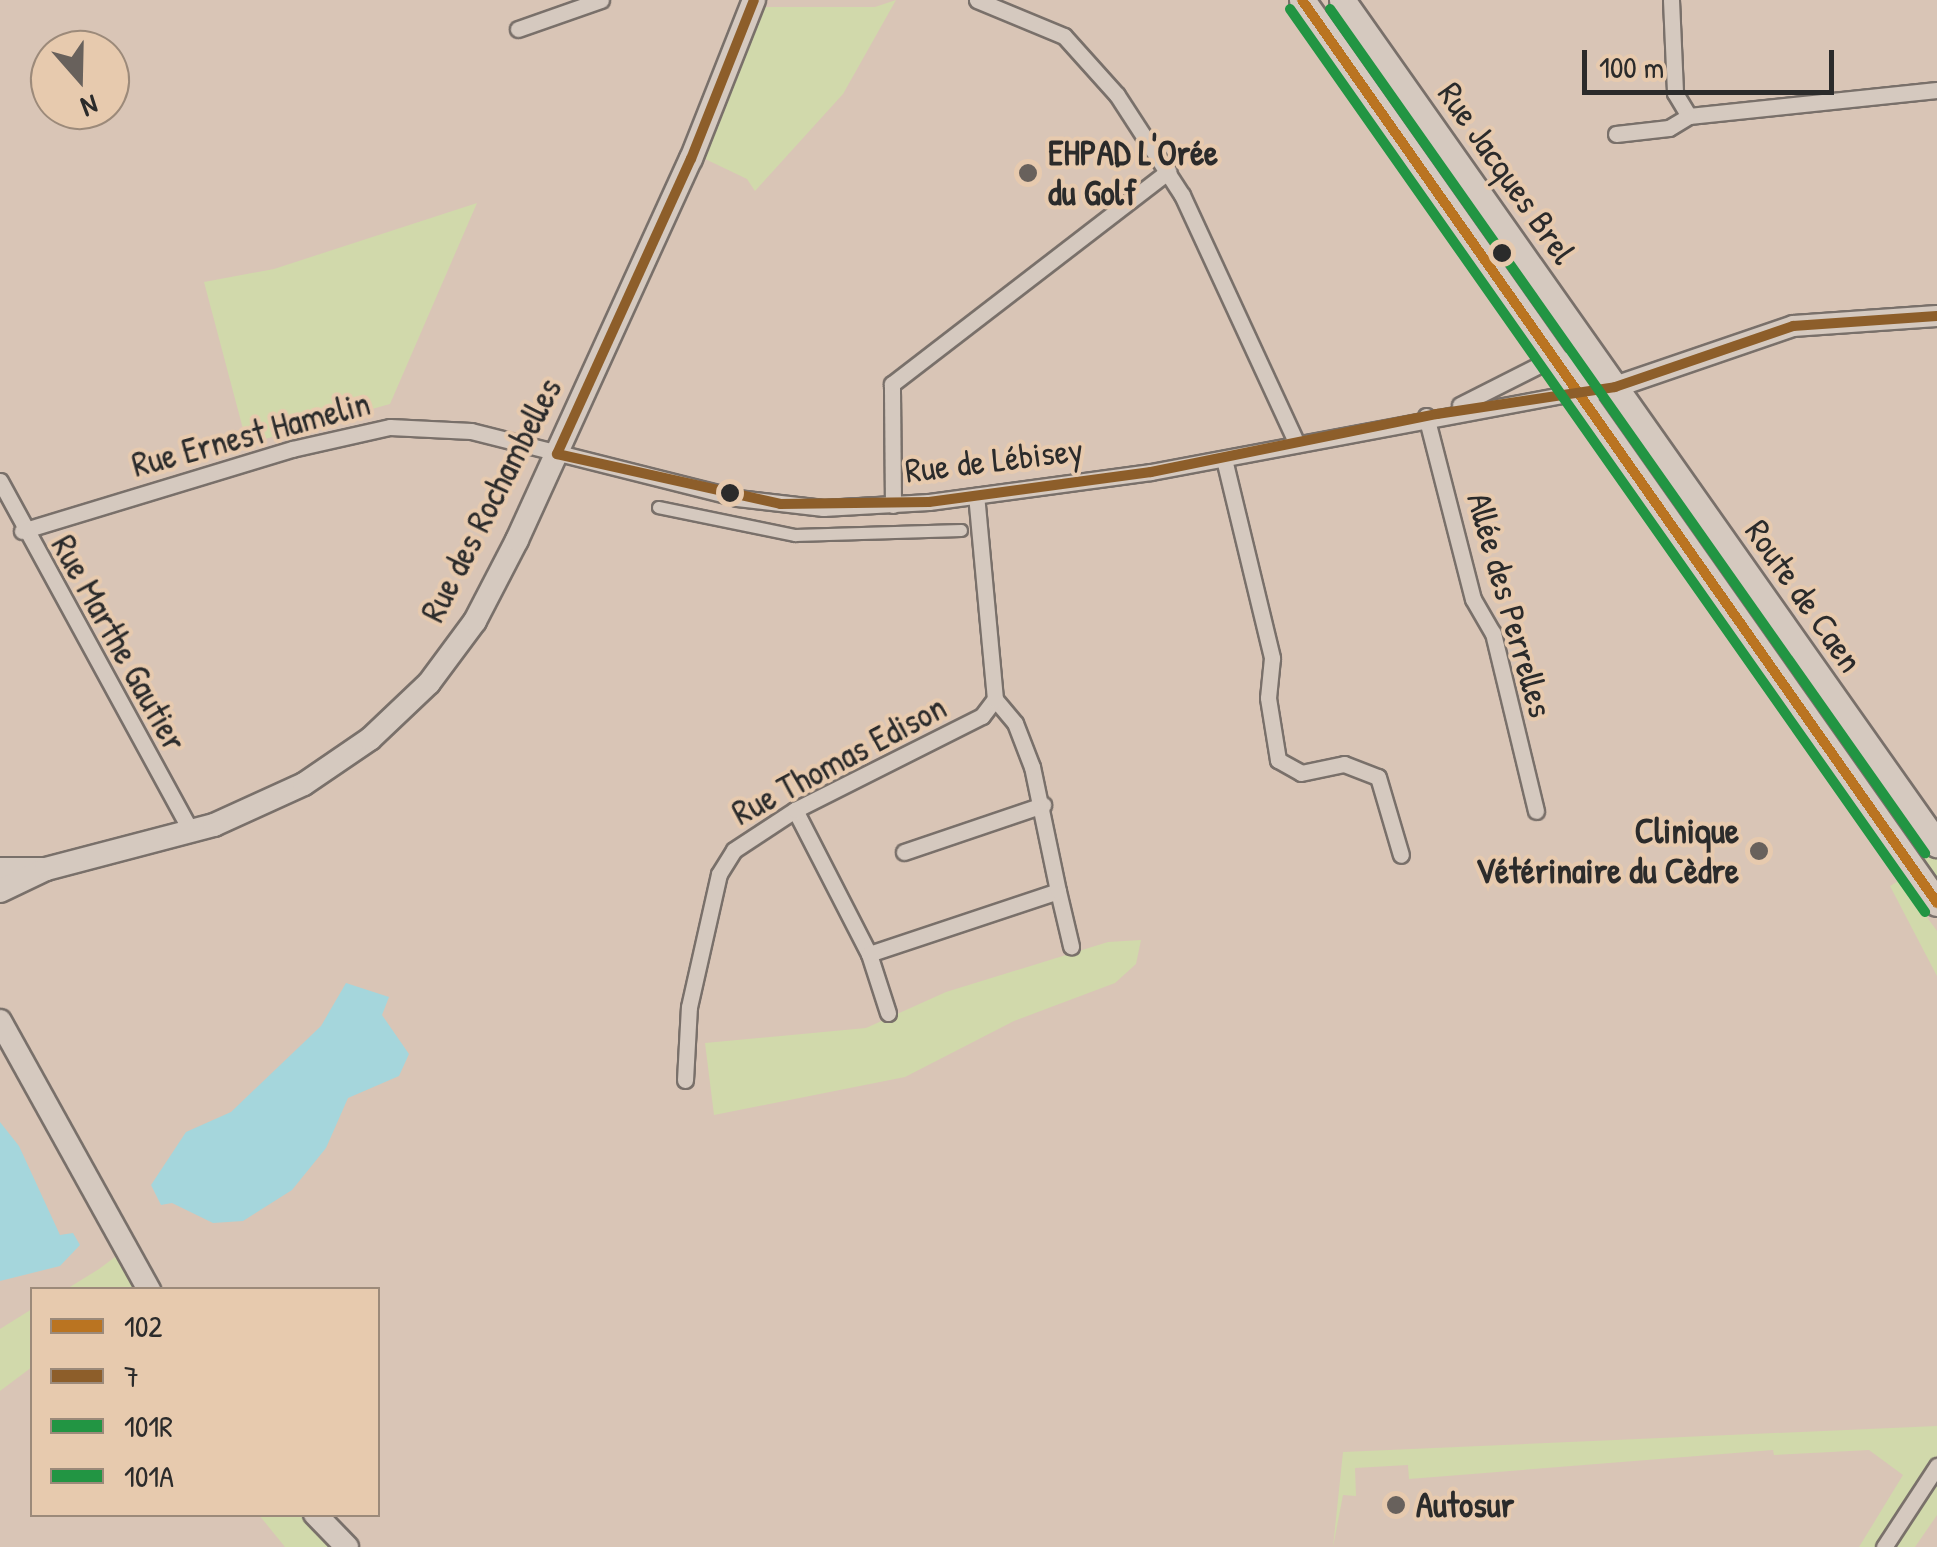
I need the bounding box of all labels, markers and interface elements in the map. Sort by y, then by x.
north arrow [30,30,130,130]
scale bar [1587,30,1840,92]
text: 100 m [1599,47,1664,87]
street label: Rue Jacques Brel [1429,74,1585,272]
text: N [76,86,103,127]
place label: EHPAD L'Orée du Golf [1048,132,1218,214]
marker: EHPAD L'Orée du Golf [1017,162,1039,184]
unlabelled marker [1492,243,1512,263]
street label: Rue des Rochambelles [412,371,570,629]
street label: Rue Ernest Hamelin [127,382,375,486]
street label: Rue de Lébisey [903,428,1085,492]
unlabelled marker [720,483,740,503]
street label: Allée des Perrelles [1458,488,1562,722]
street label: Route de Caen [1736,512,1872,680]
street label: Rue Marthe Gautier [42,528,196,758]
street label: Rue Thomas Edison [725,686,953,834]
place label: Clinique Vétérinaire du Cèdre [1475,810,1739,892]
marker: Clinique Vétérinaire du Cèdre [1748,840,1770,862]
legend [30,1287,380,1517]
text: 102 [124,1306,162,1346]
text: 7 [124,1356,139,1396]
text: 101R [124,1406,173,1446]
text: 101A [124,1456,174,1496]
place label: Autosur [1416,1484,1514,1526]
marker: Autosur [1385,1494,1407,1516]

